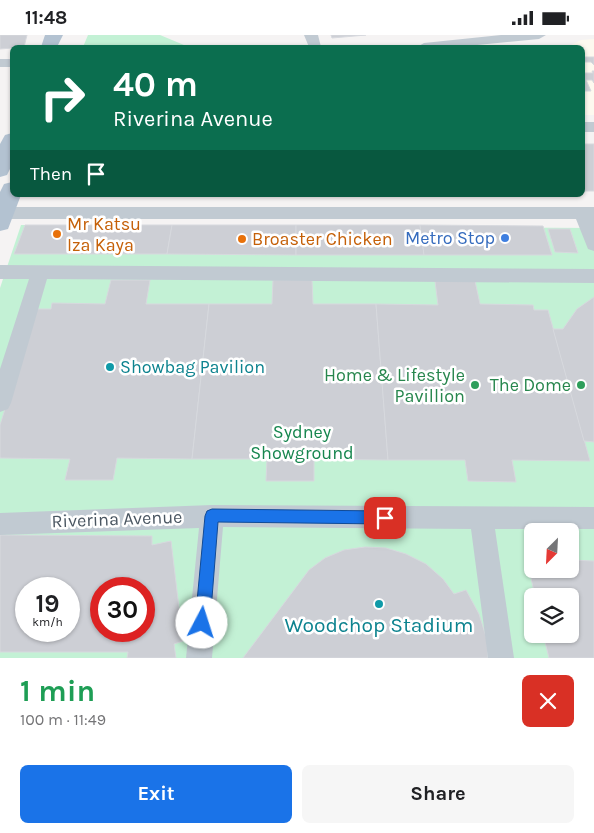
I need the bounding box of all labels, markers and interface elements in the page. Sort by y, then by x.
text: 11:48 [25,7,67,29]
text: 40 m [113,64,198,105]
icon: right [30,65,95,130]
text: Riverina Avenue [113,106,273,132]
icon: arrive [82,160,110,188]
text: Then [30,163,72,185]
place label: Mr Katsu Iza Kaya [67,213,141,256]
place label: Metro Stop [405,227,495,249]
marker: Mr Katsu Iza Kaya [51,228,63,240]
place label: Broaster Chicken [252,228,393,250]
marker: Metro Stop [499,232,511,244]
marker: Broaster Chicken [236,233,248,245]
place label: Showbag Pavilion [120,356,265,378]
marker: Showbag Pavilion [104,361,116,373]
place label: Home & Lifestyle Pavillion [324,364,465,407]
place label: The Dome [490,374,571,396]
marker: Home & Lifestyle Pavillion [469,379,481,391]
marker: The Dome [575,379,587,391]
park label: Sydney Showground [250,421,354,464]
pin [364,497,406,539]
icon: arrive [371,504,399,532]
street label: Riverina Avenue [51,506,183,532]
north arrow [524,523,579,577]
map controls [524,523,579,643]
speed limit sign: 30 [90,577,155,642]
button: layers [524,588,579,643]
text: 19 [35,589,60,618]
position arrow [175,596,227,648]
marker: Woodchop Stadium [373,598,385,610]
place label: Woodchop Stadium [285,613,473,637]
text: km/h [32,615,63,629]
text: 1 min [20,673,95,709]
button: close [522,675,574,727]
text: 100 m · 11:49 [20,710,106,729]
button: Exit [20,765,292,823]
button: Share [302,765,574,823]

